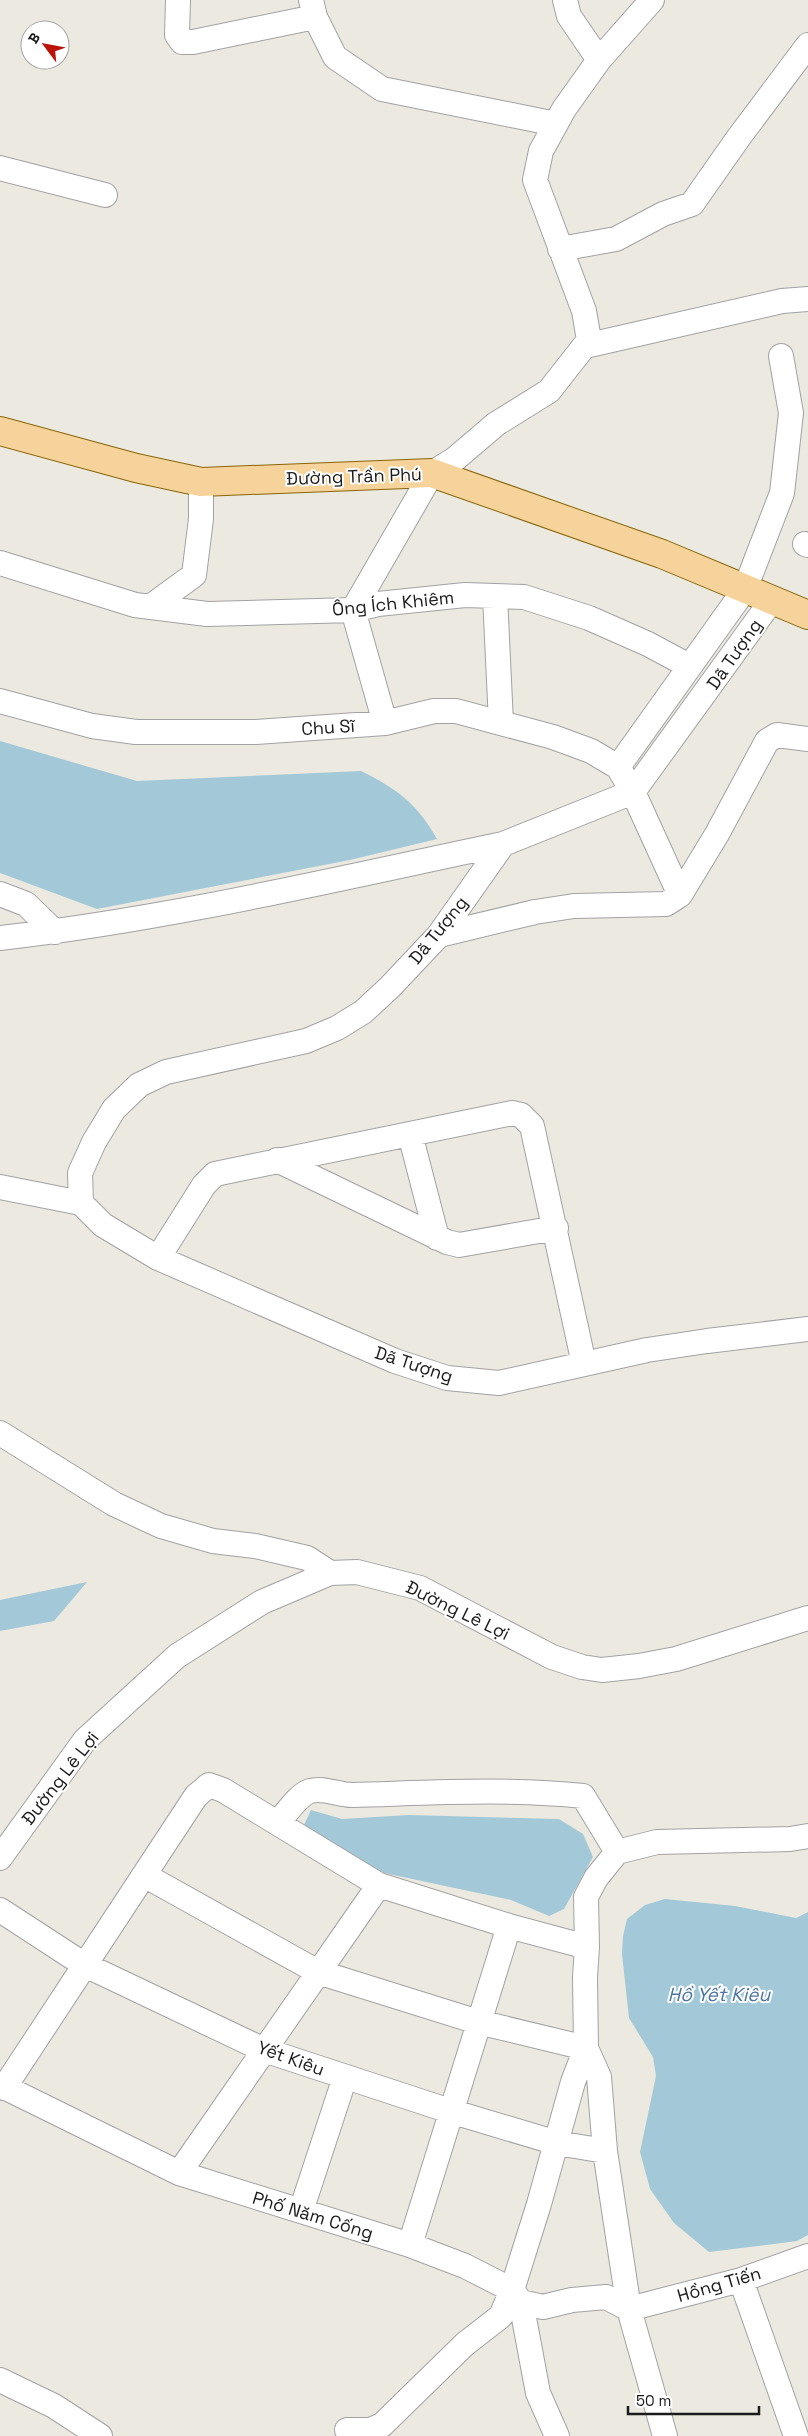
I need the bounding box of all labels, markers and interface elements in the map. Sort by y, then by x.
north arrow [20,20,70,70]
text: B [24,29,44,47]
street label: Đường Trần Phú [286,462,422,490]
street label: Ông Ích Khiêm [331,585,455,621]
street label: Dã Tượng [701,614,767,694]
street label: Chu Sĩ [300,714,357,740]
street label: Dã Tượng [404,891,472,969]
street label: Dã Tượng [372,1341,456,1387]
street label: Đường Lê Lợi [402,1575,514,1645]
street label: Đường Lê Lợi [16,1727,104,1829]
water label: Hồ Yết Kiêu [668,1982,772,2007]
street label: Yết Kiêu [254,2035,328,2081]
street label: Phố Năm Cống [250,2186,376,2244]
street label: Hồng Tiến [674,2261,764,2307]
scale bar [628,2384,759,2416]
text: 50 m [636,2391,671,2410]

